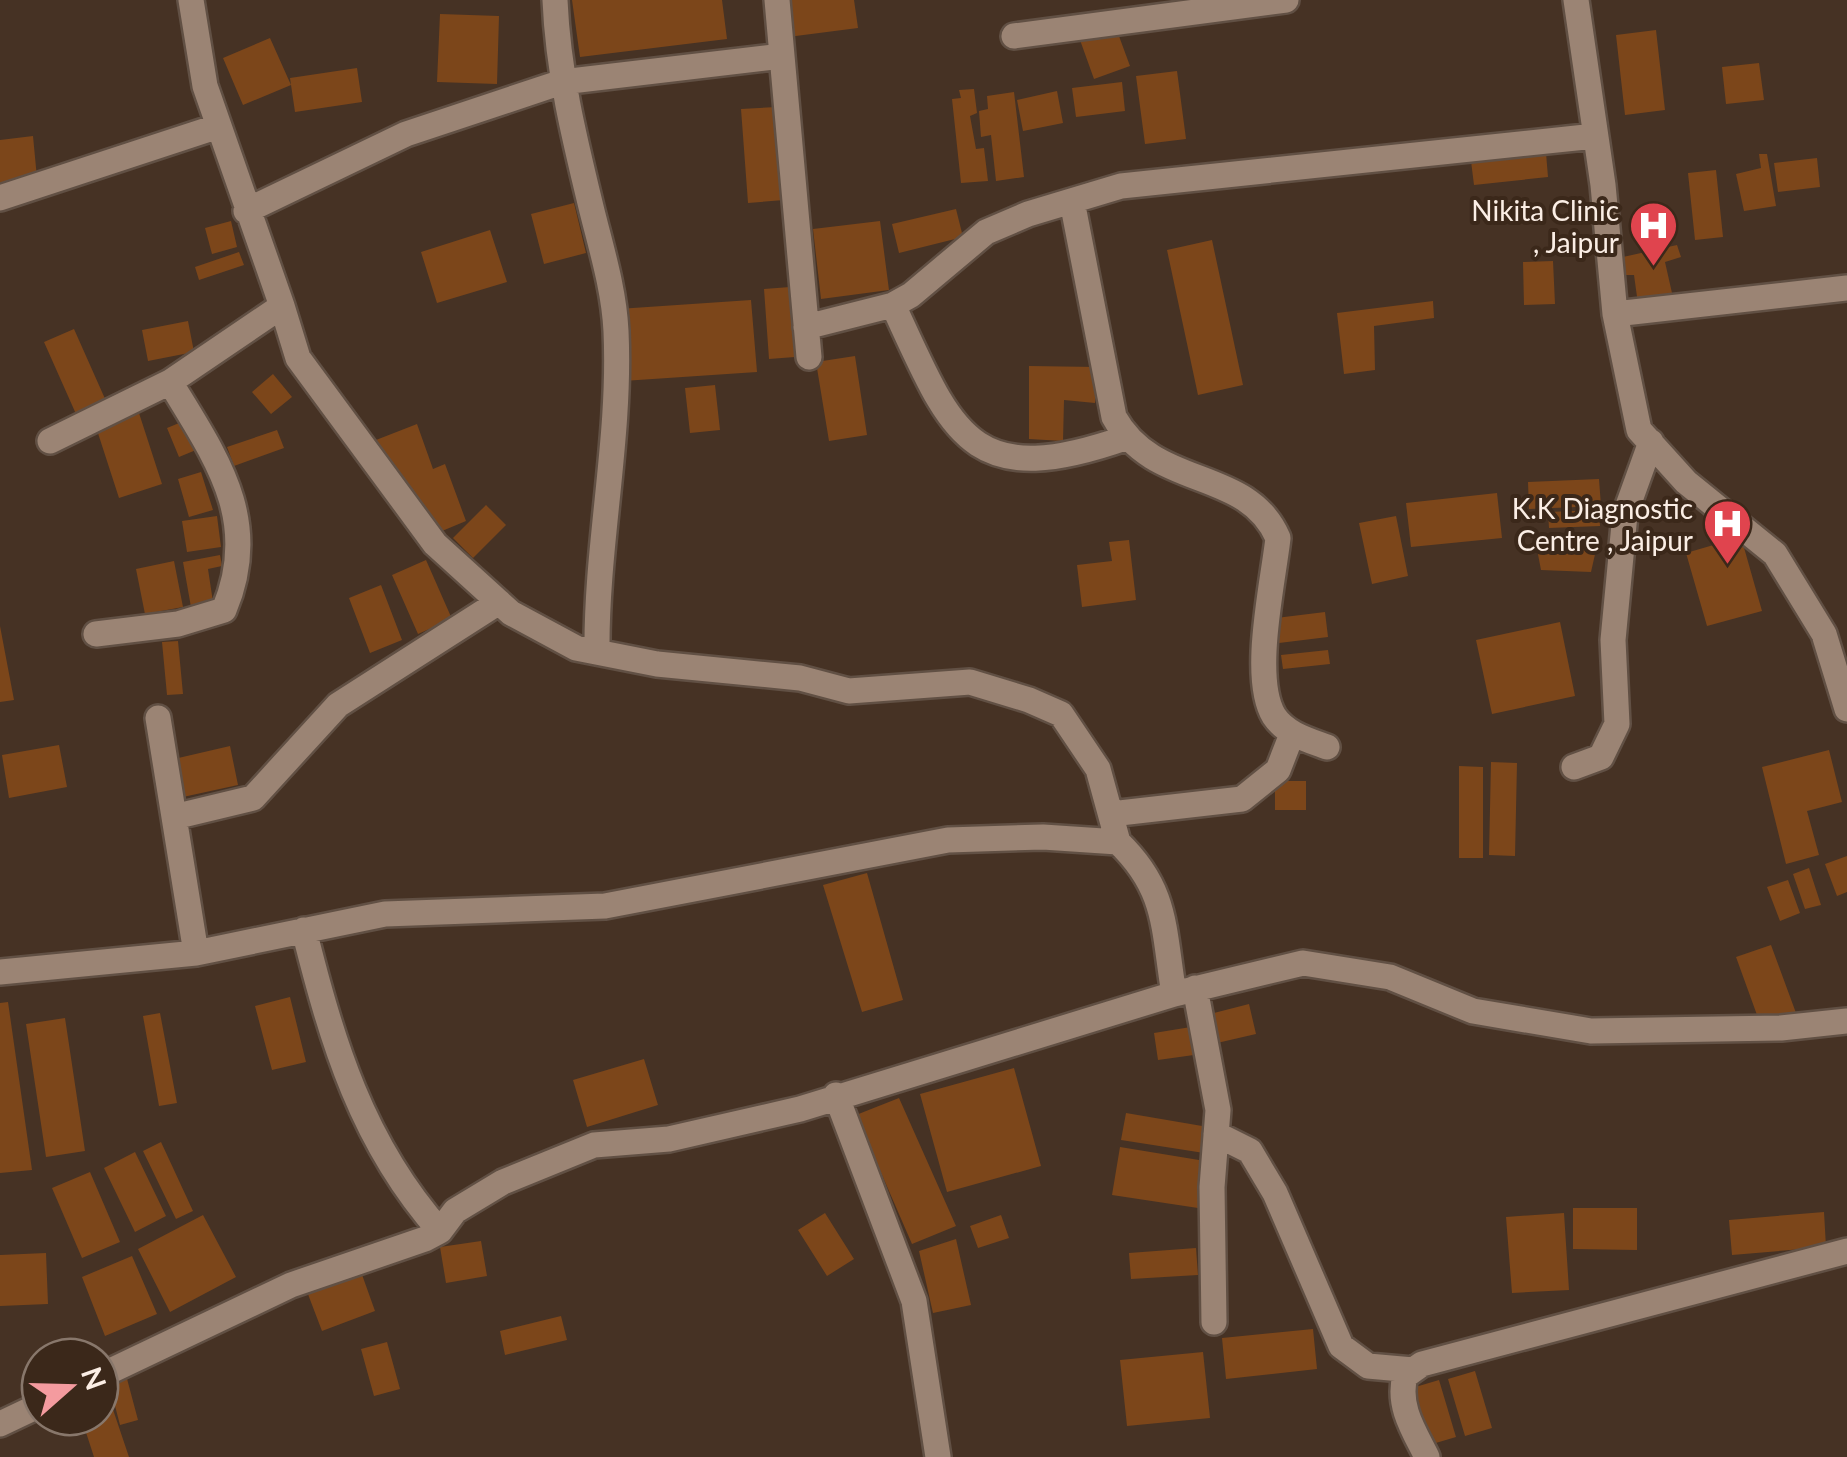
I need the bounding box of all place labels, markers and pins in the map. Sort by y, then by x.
place label: Nikita Clinic , Jaipur [1471,193,1619,259]
hospital icon: Nikita Clinic , Jaipur [1628,200,1680,268]
place label: K.K Diagnostic Centre , Jaipur [1512,491,1693,557]
hospital icon: K.K Diagnostic Centre , Jaipur [1702,498,1754,566]

